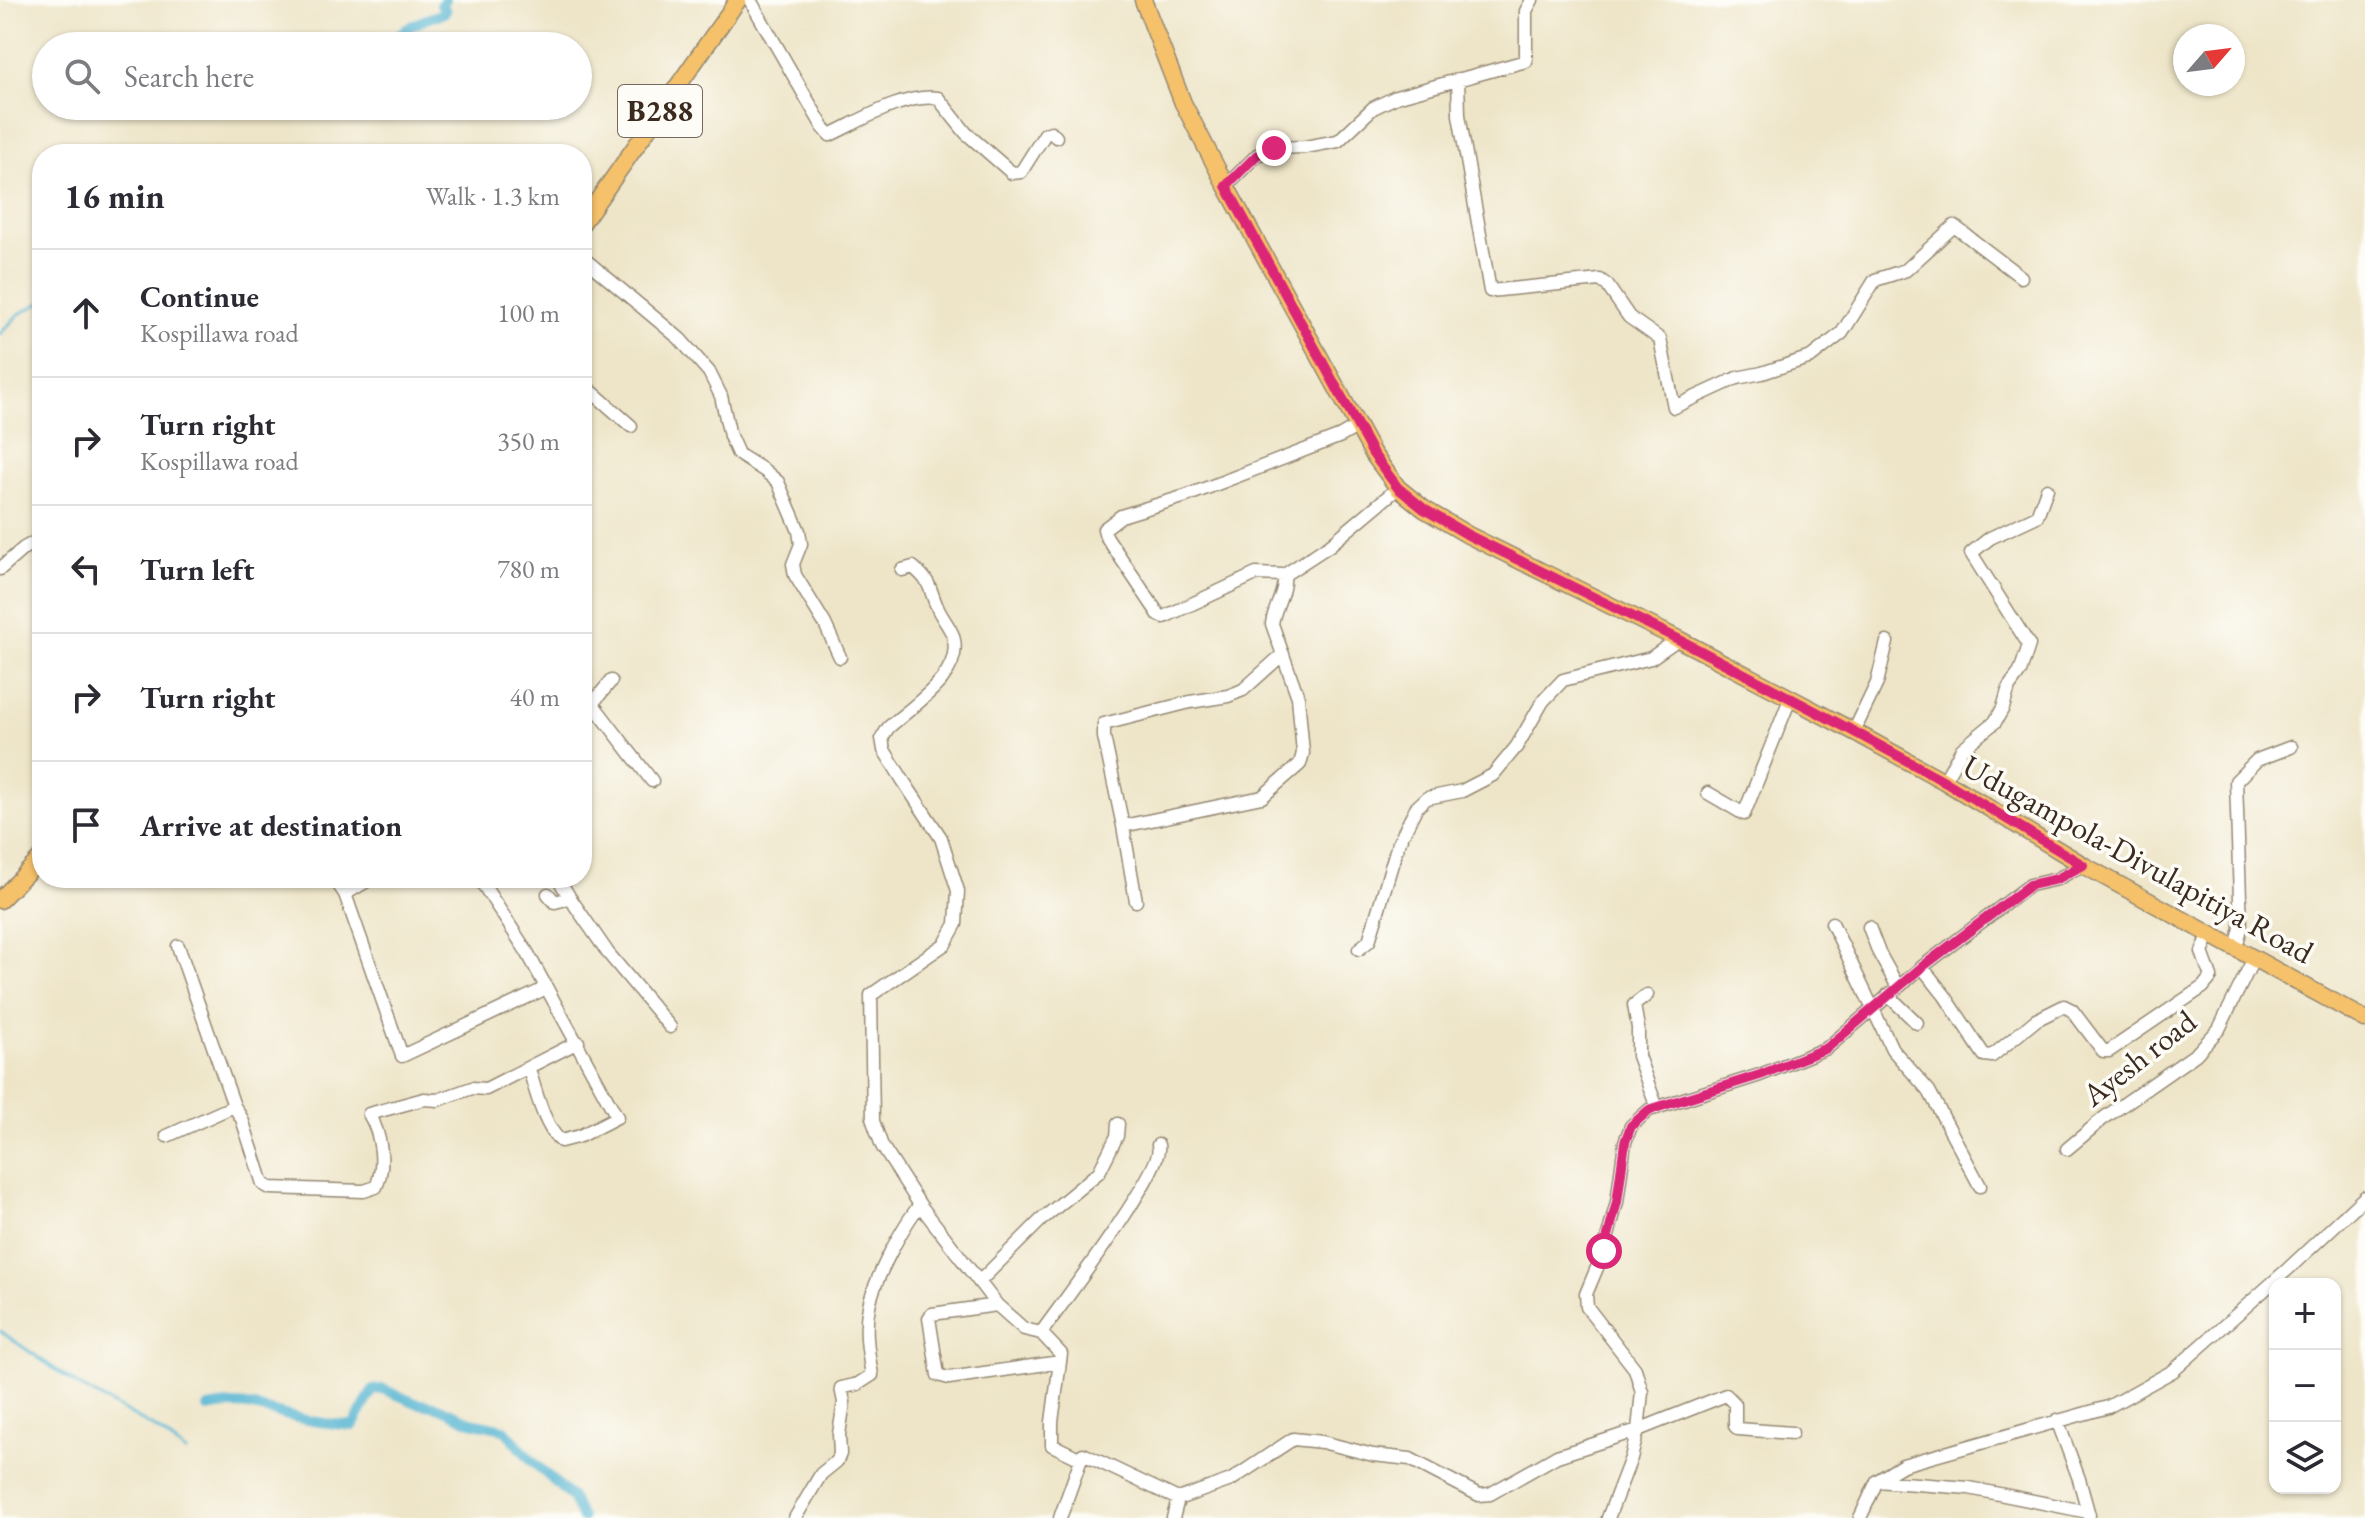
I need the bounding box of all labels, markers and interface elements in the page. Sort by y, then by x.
north arrow [2173,24,2245,96]
search box [32,32,592,120]
icon: search [60,54,104,98]
text: Search here [124,57,254,96]
road number: B288 [618,85,702,137]
route end [1256,130,1292,166]
text: 16 min [64,174,165,218]
text: Walk · 1.3 km [426,179,560,213]
text: Continue [140,277,259,316]
icon: ahead [64,291,108,335]
text: 100 m [497,296,560,330]
text: Kospillawa road [140,316,299,350]
text: Turn right [140,405,276,444]
icon: right [64,419,108,463]
text: 350 m [497,424,560,458]
text: Kospillawa road [140,444,299,478]
icon: left [64,547,108,591]
text: Turn left [140,550,254,589]
text: 780 m [497,552,560,586]
icon: right [64,675,108,719]
text: Turn right [140,678,276,717]
text: 40 m [510,680,560,714]
street label: Udugampola-Divulapitiya Road [1955,745,2322,973]
icon: arrive [64,803,108,847]
text: Arrive at destination [140,806,402,845]
street label: Ayesh road [2073,1000,2205,1116]
route start [1586,1233,1622,1269]
map controls [2269,1278,2341,1494]
button: + [2269,1278,2341,1350]
button: − [2269,1350,2341,1422]
button: layers [2269,1422,2341,1494]

